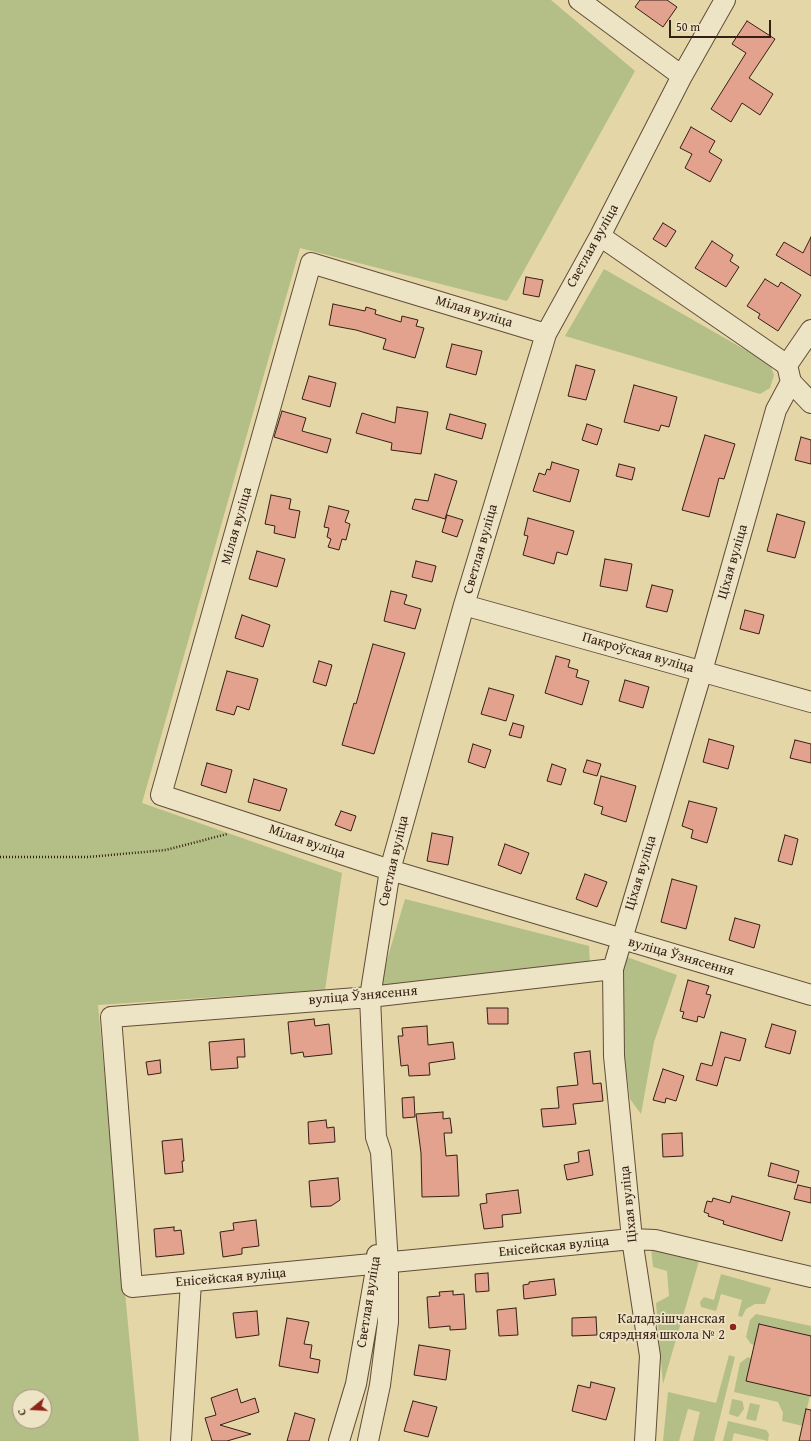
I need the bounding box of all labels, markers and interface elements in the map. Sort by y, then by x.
scale bar [671,12,773,38]
text: 50 m [676,18,700,35]
street label: Светлая вуліца [563,201,623,291]
street label: Мілая вуліца [433,292,515,332]
street label: Мілая вуліца [218,485,256,567]
street label: Светлая вуліца [460,502,502,596]
street label: Ціхая вуліца [714,523,752,601]
street label: Пакроўская вуліца [580,629,696,677]
street label: Светлая вуліца [375,814,413,908]
street label: Мілая вуліца [267,821,347,863]
street label: Ціхая вуліца [622,834,660,912]
street label: вуліца Ўзнясення [626,934,736,980]
street label: вуліца Ўзнясення [308,983,418,1009]
street label: Ціхая вуліца [617,1165,641,1243]
street label: Енісейская вуліца [498,1233,610,1261]
street label: Светлая вуліца [353,1255,385,1349]
street label: Енісейская вуліца [175,1265,287,1291]
place label: Каладзішчанская сярэдняя школа № 2 [599,1311,725,1344]
marker: Каладзішчанская сярэдняя школа № 2 [728,1322,738,1332]
north arrow [12,1389,52,1429]
text: С [13,1407,30,1418]

